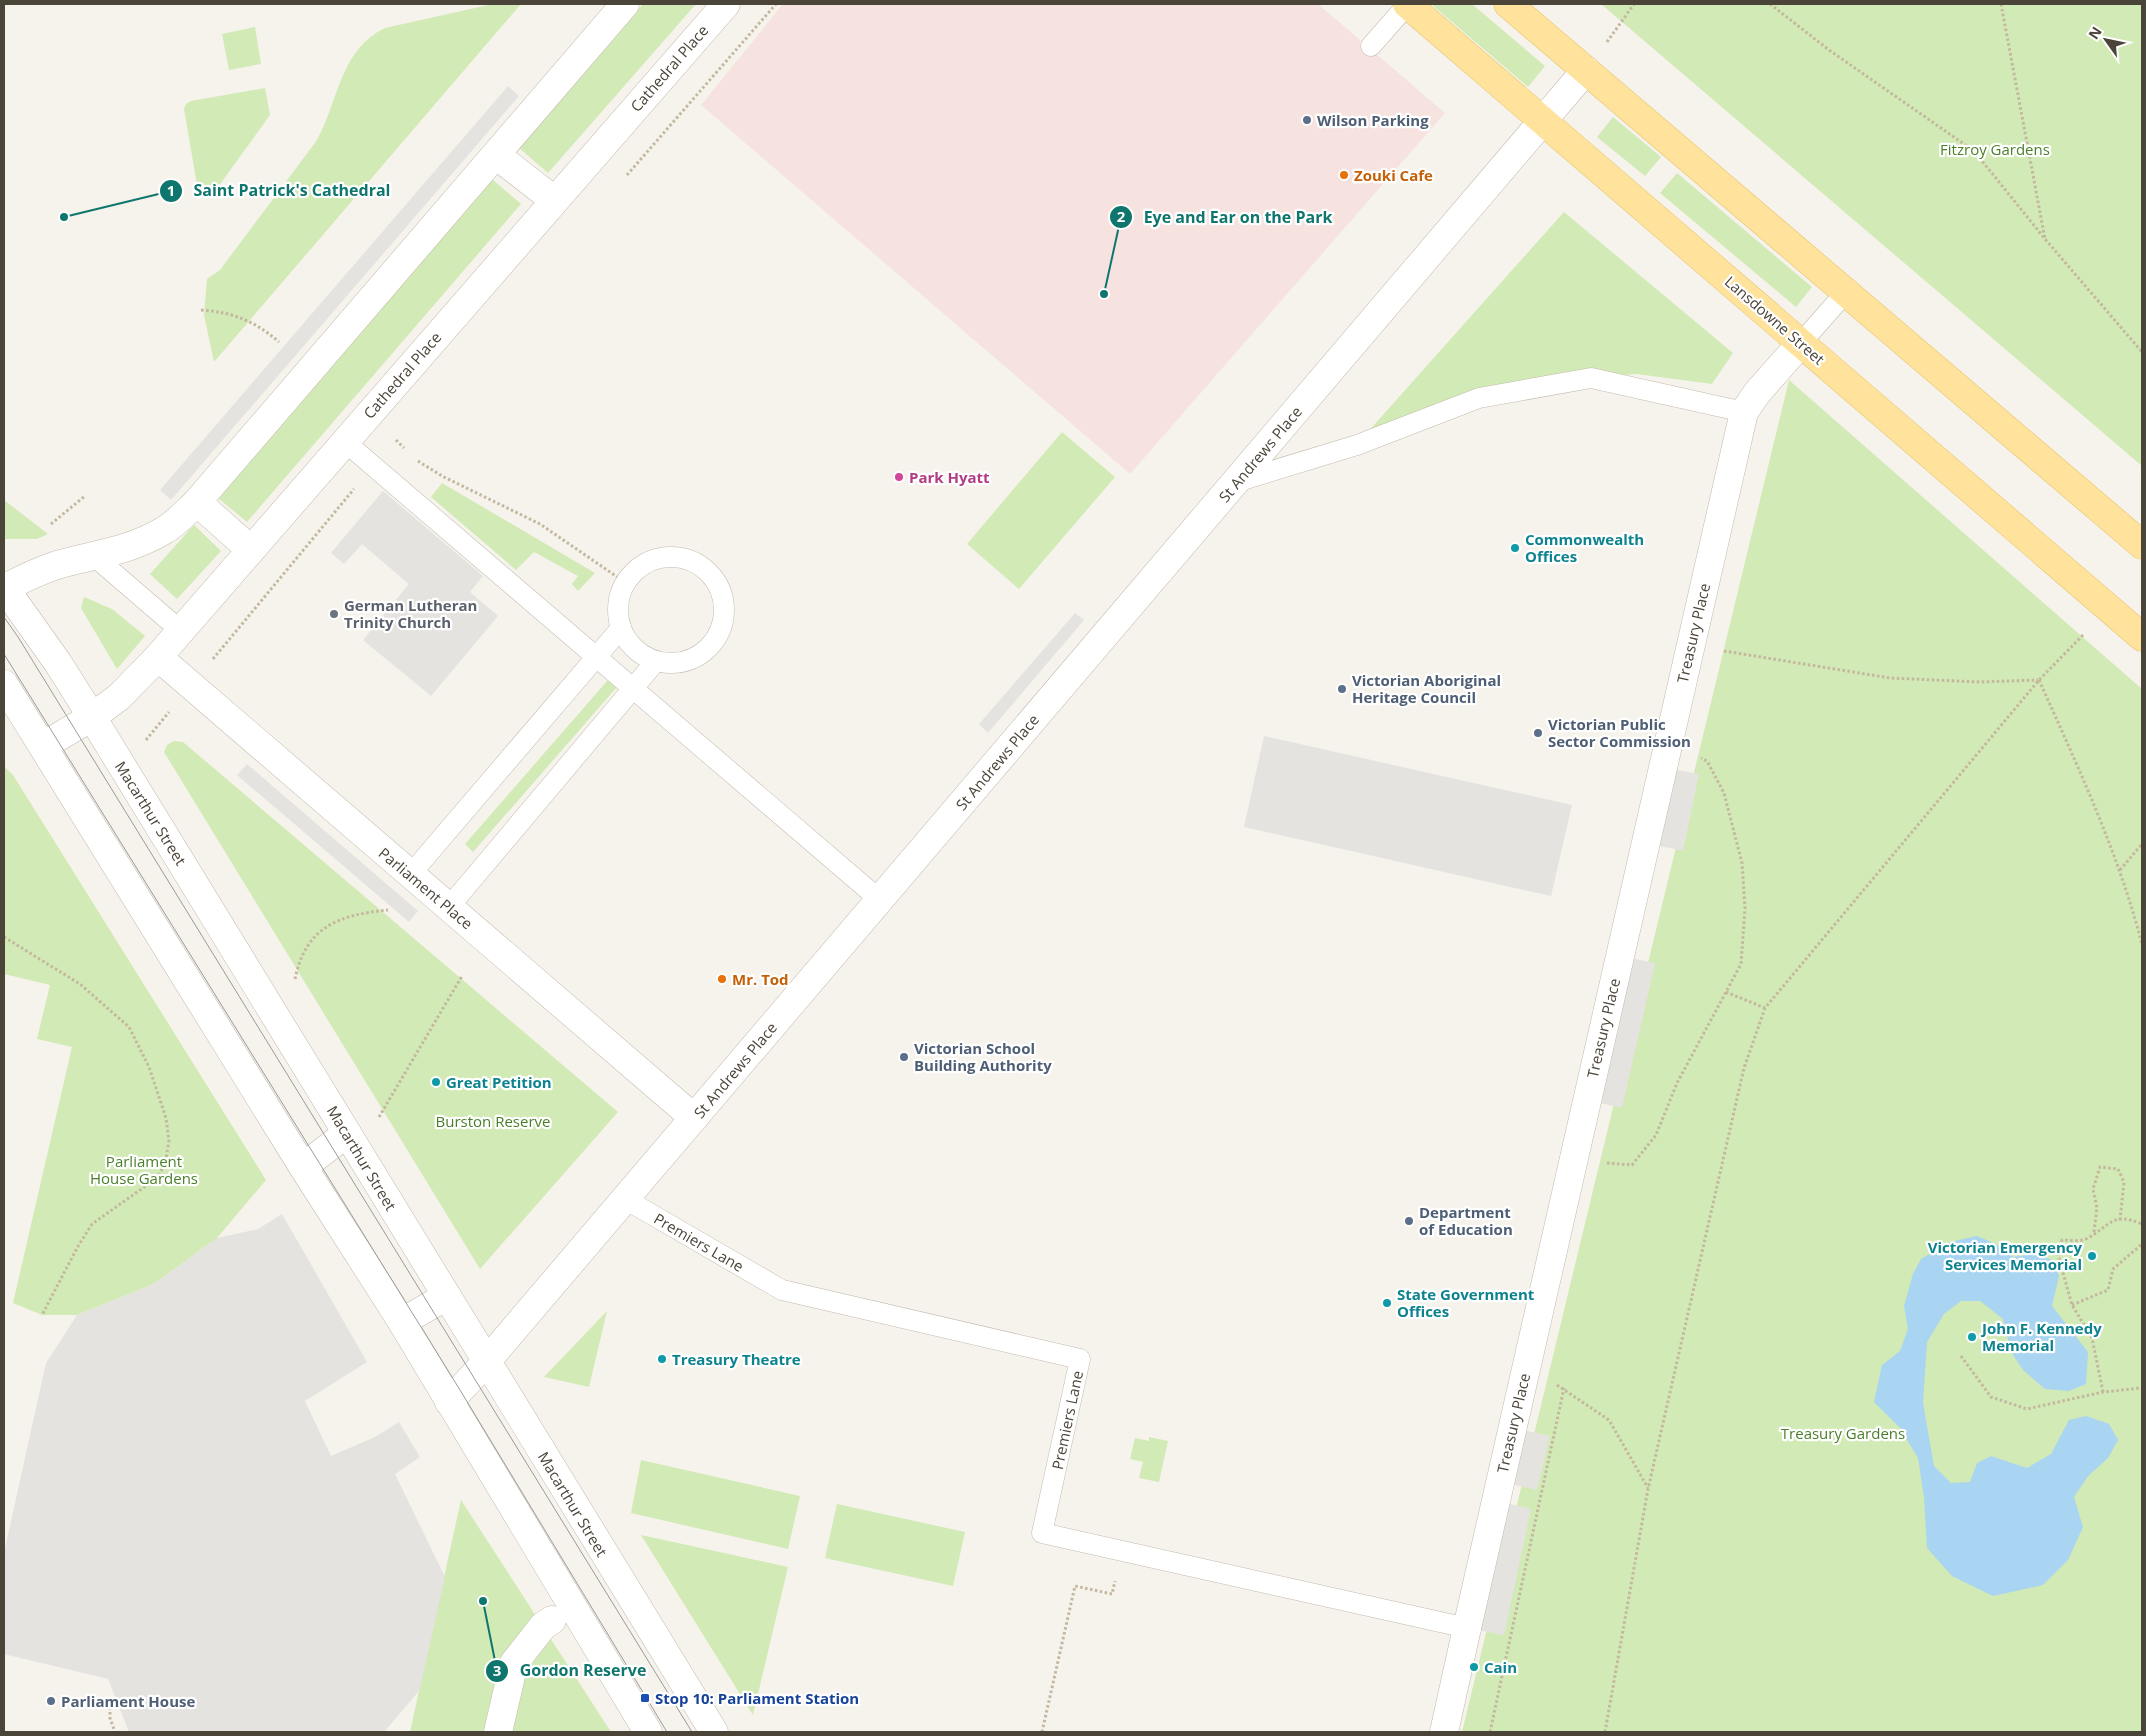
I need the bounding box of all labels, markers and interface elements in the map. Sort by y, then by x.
north arrow [2081,15,2131,65]
street label: Cathedral Place [626,20,712,116]
text: N [2084,23,2106,43]
place label: Wilson Parking [1317,110,1429,130]
marker: Wilson Parking [1301,114,1313,126]
park label: Fitzroy Gardens [1940,139,2050,159]
place label: Zouki Cafe [1354,165,1433,185]
marker: Zouki Cafe [1338,169,1350,181]
callout: Saint Patrick's Cathedral [159,175,401,206]
text: Saint Patrick's Cathedral [193,179,391,201]
text: 1 [167,180,175,200]
callout: Eye and Ear on the Park [1108,202,1342,233]
text: 2 [1117,206,1126,226]
text: Eye and Ear on the Park [1144,206,1332,228]
street label: Lansdowne Street [1721,271,1829,369]
street label: Cathedral Place [359,327,445,423]
street label: St Andrews Place [1214,402,1306,506]
place label: Park Hyatt [909,467,990,487]
marker: Park Hyatt [893,471,905,483]
place label: Commonwealth Offices [1525,529,1644,566]
marker: Commonwealth Offices [1509,542,1521,554]
street label: Treasury Place [1672,581,1714,685]
place label: German Lutheran Trinity Church [344,595,477,632]
marker: German Lutheran Trinity Church [328,608,340,620]
place label: Victorian Aboriginal Heritage Council [1352,670,1501,707]
marker: Victorian Aboriginal Heritage Council [1336,683,1348,695]
street label: St Andrews Place [951,710,1043,814]
place label: Victorian Public Sector Commission [1548,714,1691,751]
marker: Victorian Public Sector Commission [1532,727,1544,739]
street label: Macarthur Street [111,757,191,869]
street label: Parliament Place [375,843,477,933]
place label: Mr. Tod [732,969,789,989]
marker: Mr. Tod [716,973,728,985]
street label: Treasury Place [1582,976,1624,1080]
street label: St Andrews Place [689,1018,781,1122]
place label: Victorian School Building Authority [914,1038,1052,1075]
marker: Victorian School Building Authority [898,1051,910,1063]
place label: Great Petition [446,1072,552,1092]
marker: Great Petition [430,1076,442,1088]
street label: Macarthur Street [323,1102,401,1214]
park label: Burston Reserve [436,1111,550,1131]
park label: Parliament House Gardens [90,1151,198,1188]
place label: Department of Education [1419,1202,1513,1239]
street label: Premiers Lane [650,1208,748,1276]
marker: Department of Education [1403,1215,1415,1227]
place label: Victorian Emergency Services Memorial [1928,1237,2082,1274]
marker: Victorian Emergency Services Memorial [2086,1250,2098,1262]
place label: State Government Offices [1397,1284,1535,1321]
marker: State Government Offices [1381,1297,1393,1309]
place label: John F. Kennedy Memorial [1980,1318,2102,1355]
marker: John F. Kennedy Memorial [1966,1331,1978,1343]
place label: Treasury Theatre [672,1349,801,1369]
marker: Treasury Theatre [656,1353,668,1365]
street label: Premiers Lane [1047,1369,1087,1471]
street label: Treasury Place [1492,1371,1534,1475]
park label: Treasury Gardens [1781,1423,1905,1443]
street label: Macarthur Street [534,1448,612,1560]
callout: Gordon Reserve [485,1655,656,1686]
place label: Cain [1484,1657,1517,1677]
text: Gordon Reserve [520,1659,646,1681]
text: 3 [493,1660,501,1680]
marker: Cain [1468,1661,1480,1673]
place label: Stop 10: Parliament Station [655,1688,859,1708]
place label: Parliament House [61,1691,195,1711]
marker: Stop 10: Parliament Station [639,1692,651,1704]
marker: Parliament House [45,1695,57,1707]

